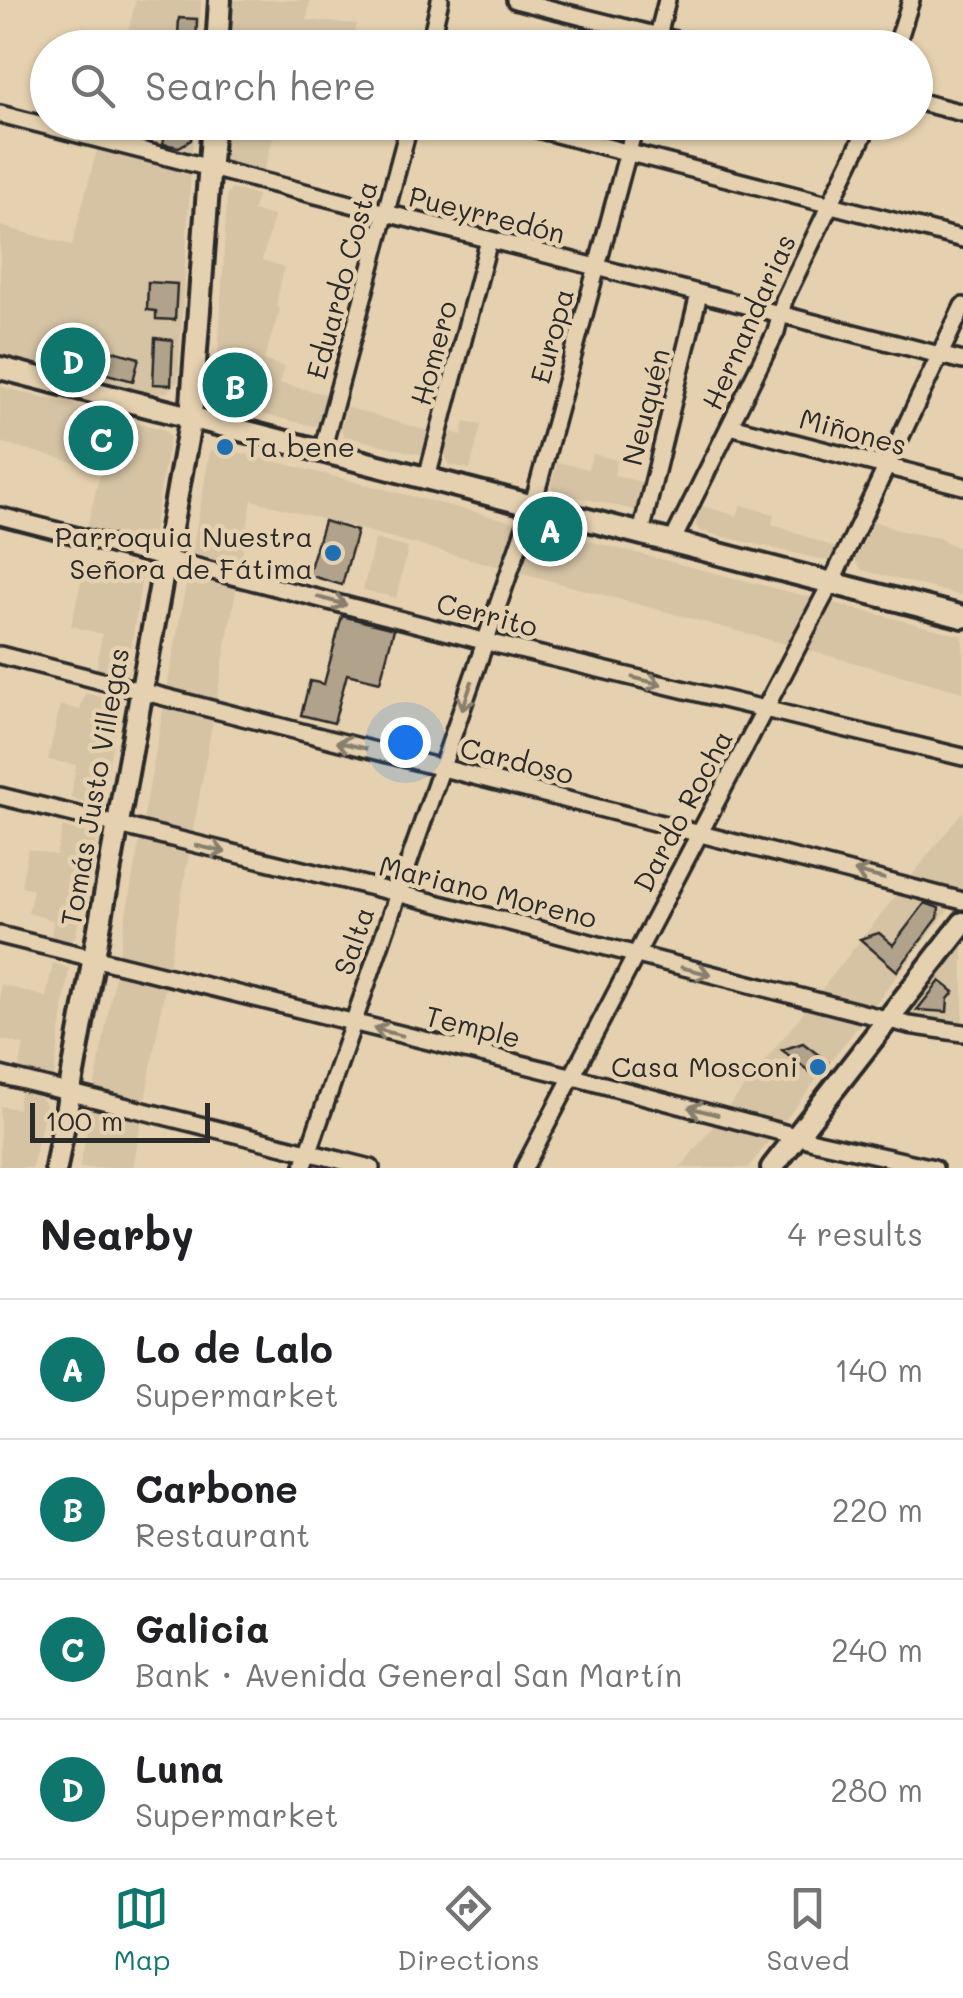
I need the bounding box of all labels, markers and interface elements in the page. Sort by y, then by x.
search box [30,30,933,140]
icon: search [65,58,120,113]
text: Search here [145,60,376,110]
street label: Eduardo Costa [297,177,385,383]
street label: Pueyrredón [405,177,569,251]
street label: Hernandarias [693,228,803,415]
street label: Europa [521,284,581,387]
street label: Homero [402,296,464,409]
pin: D [40,322,106,398]
street label: Neuquén [613,344,677,469]
pin: B [202,348,268,422]
street label: Miñones [796,399,911,463]
pin: C [68,400,134,476]
place label: Ta bene [245,428,355,464]
marker: Ta bene [214,436,236,458]
pin: A [518,492,582,566]
place label: Parroquia Nuestra Señora de Fátima [55,518,313,586]
marker: Parroquia Nuestra Señora de Fátima [322,542,344,564]
street label: Cerrito [433,584,542,644]
one-way arrow [316,593,347,612]
street label: Tomás Justo Villegas [52,645,136,929]
one-way arrow [630,673,662,691]
one-way arrow [457,680,475,712]
your location [380,717,431,768]
street label: Dardo Rocha [624,723,740,898]
street label: Cardoso [457,729,578,792]
one-way arrow [335,735,367,754]
one-way arrow [194,841,226,859]
street label: Mariano Moreno [376,847,601,936]
one-way arrow [854,865,886,883]
street label: Salta [325,902,381,980]
one-way arrow [679,963,711,981]
street label: Temple [422,997,525,1055]
one-way arrow [373,1022,405,1040]
place label: Casa Mosconi [611,1048,798,1084]
marker: Casa Mosconi [807,1056,829,1078]
scale bar [30,1098,210,1142]
one-way arrow [688,1101,719,1120]
text: 100 m [45,1102,123,1138]
text: Nearby [40,1206,194,1261]
text: 4 results [787,1212,923,1254]
text: Lo de Lalo [135,1323,333,1373]
text: A [61,1348,84,1390]
text: 140 m [834,1348,923,1390]
text: Supermarket [135,1373,339,1415]
text: Carbone [135,1463,298,1513]
text: B [62,1488,83,1530]
text: 220 m [832,1488,923,1530]
text: Restaurant [135,1513,310,1555]
text: Galicia [135,1603,270,1653]
text: C [61,1628,84,1670]
text: 240 m [831,1628,923,1670]
text: Bank · Avenida General San Martín [135,1653,682,1695]
text: Luna [135,1743,224,1793]
text: D [61,1768,84,1810]
text: 280 m [830,1768,923,1810]
text: Supermarket [135,1793,339,1835]
tab: Map [113,1881,170,1977]
tab: Directions [397,1881,540,1977]
tab: Saved [766,1881,850,1977]

